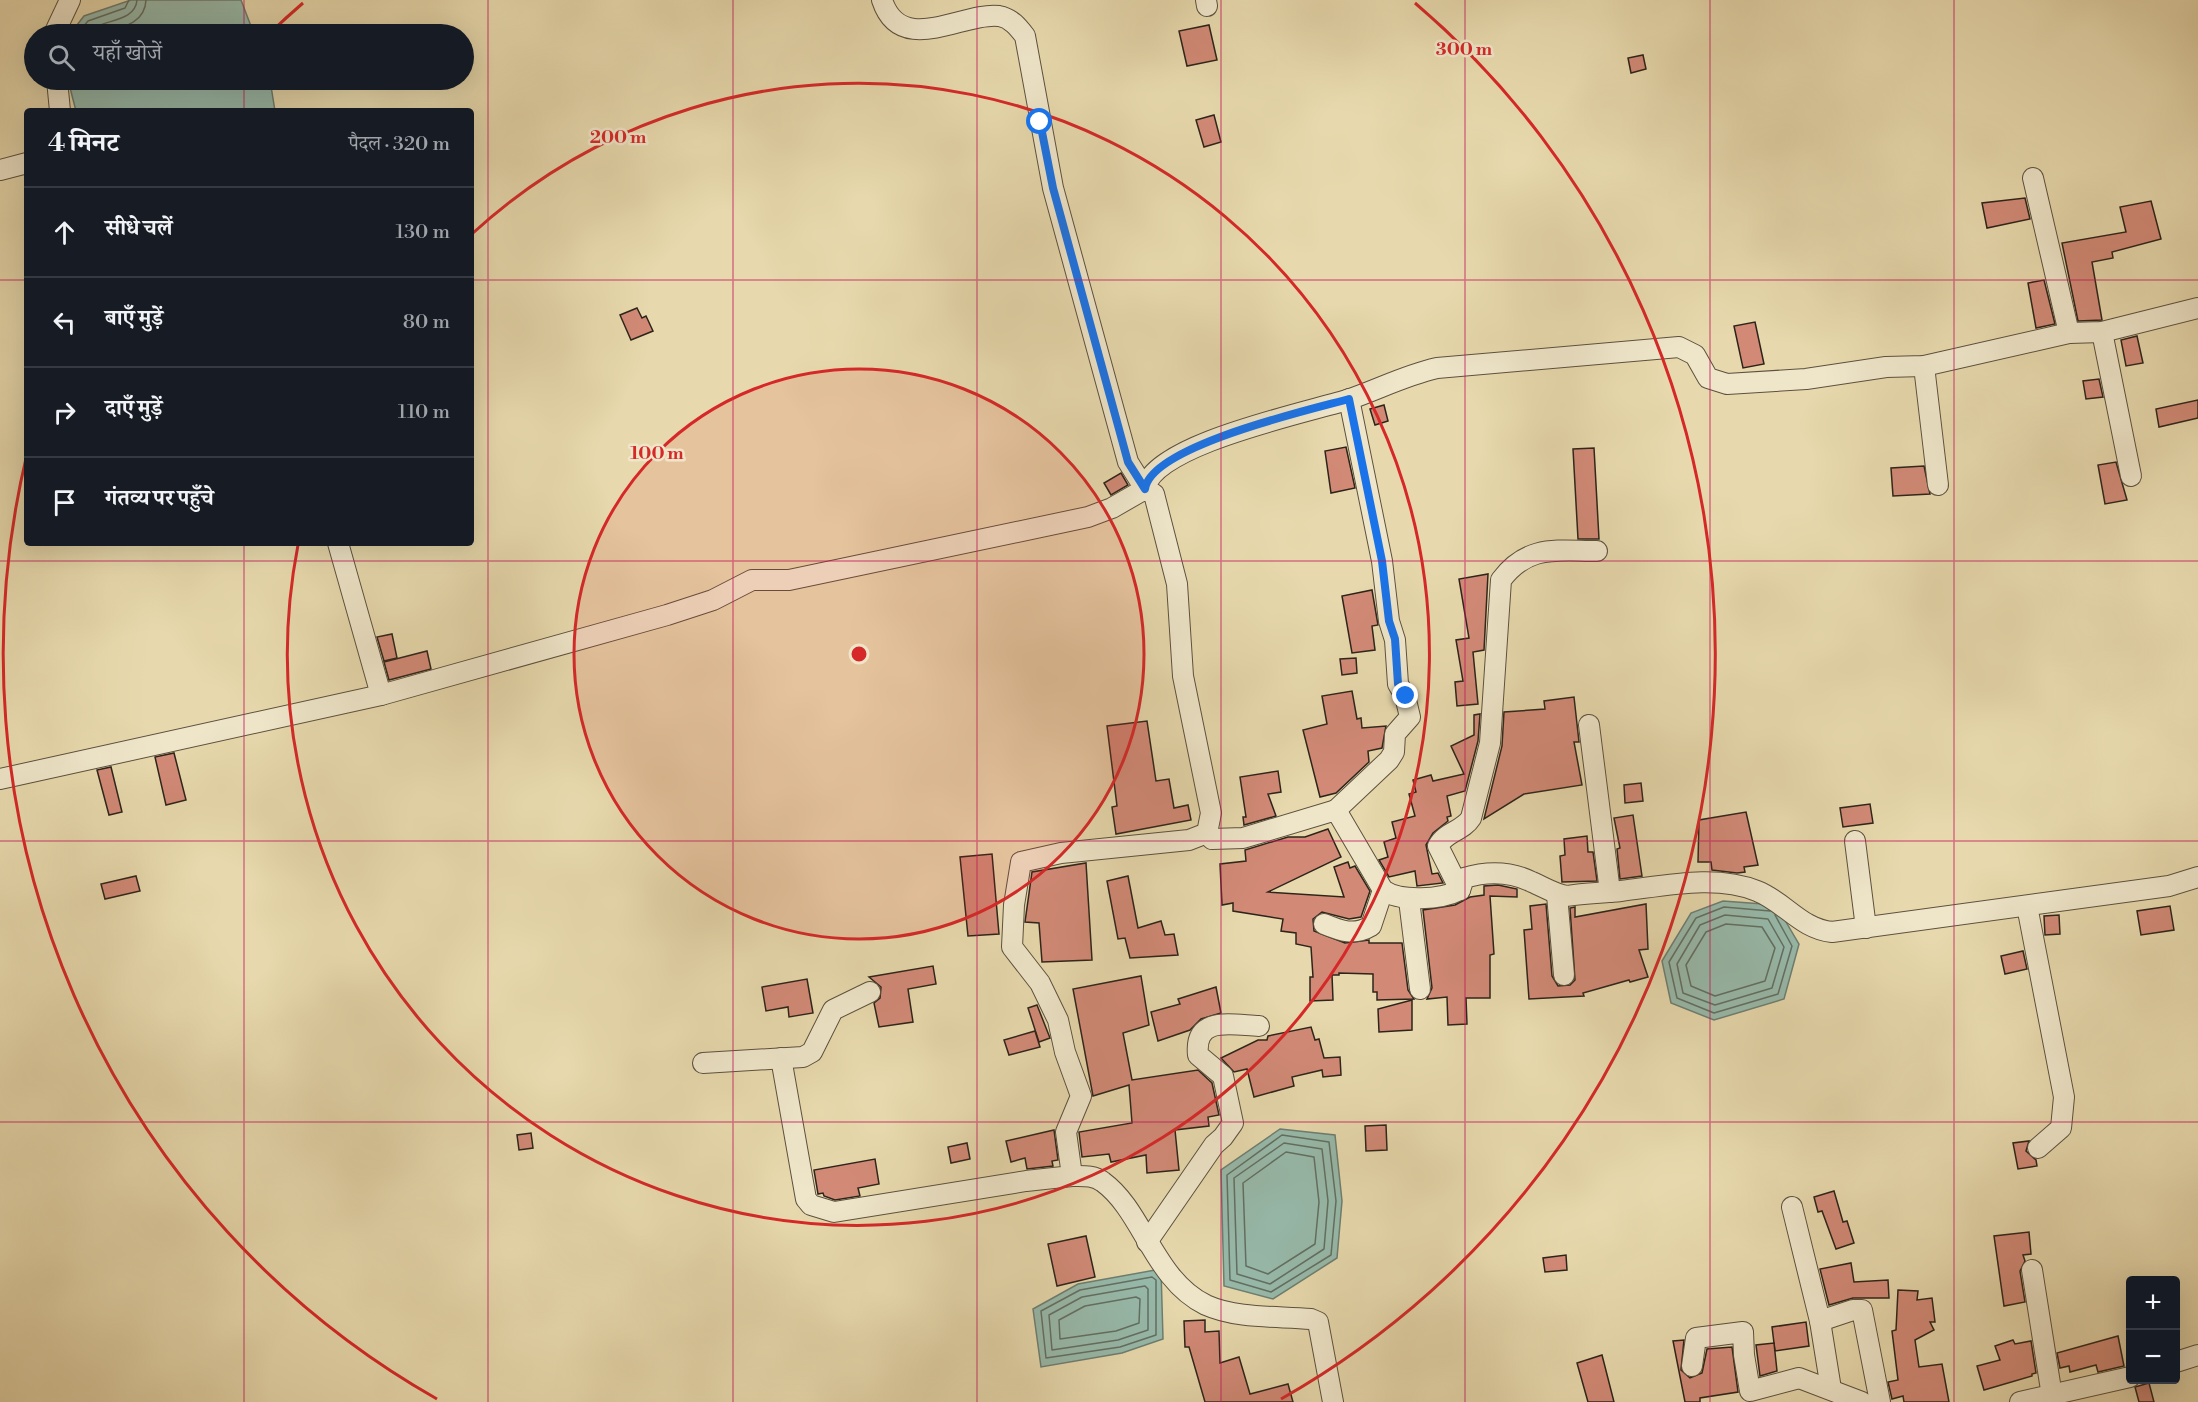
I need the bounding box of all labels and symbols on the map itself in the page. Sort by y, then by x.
text: 300 m [1436,38,1493,61]
route start [1026,108,1052,134]
text: 200 m [590,126,647,149]
text: 100 m [630,442,684,465]
centre of rings [849,644,869,664]
route end [1392,682,1418,708]

